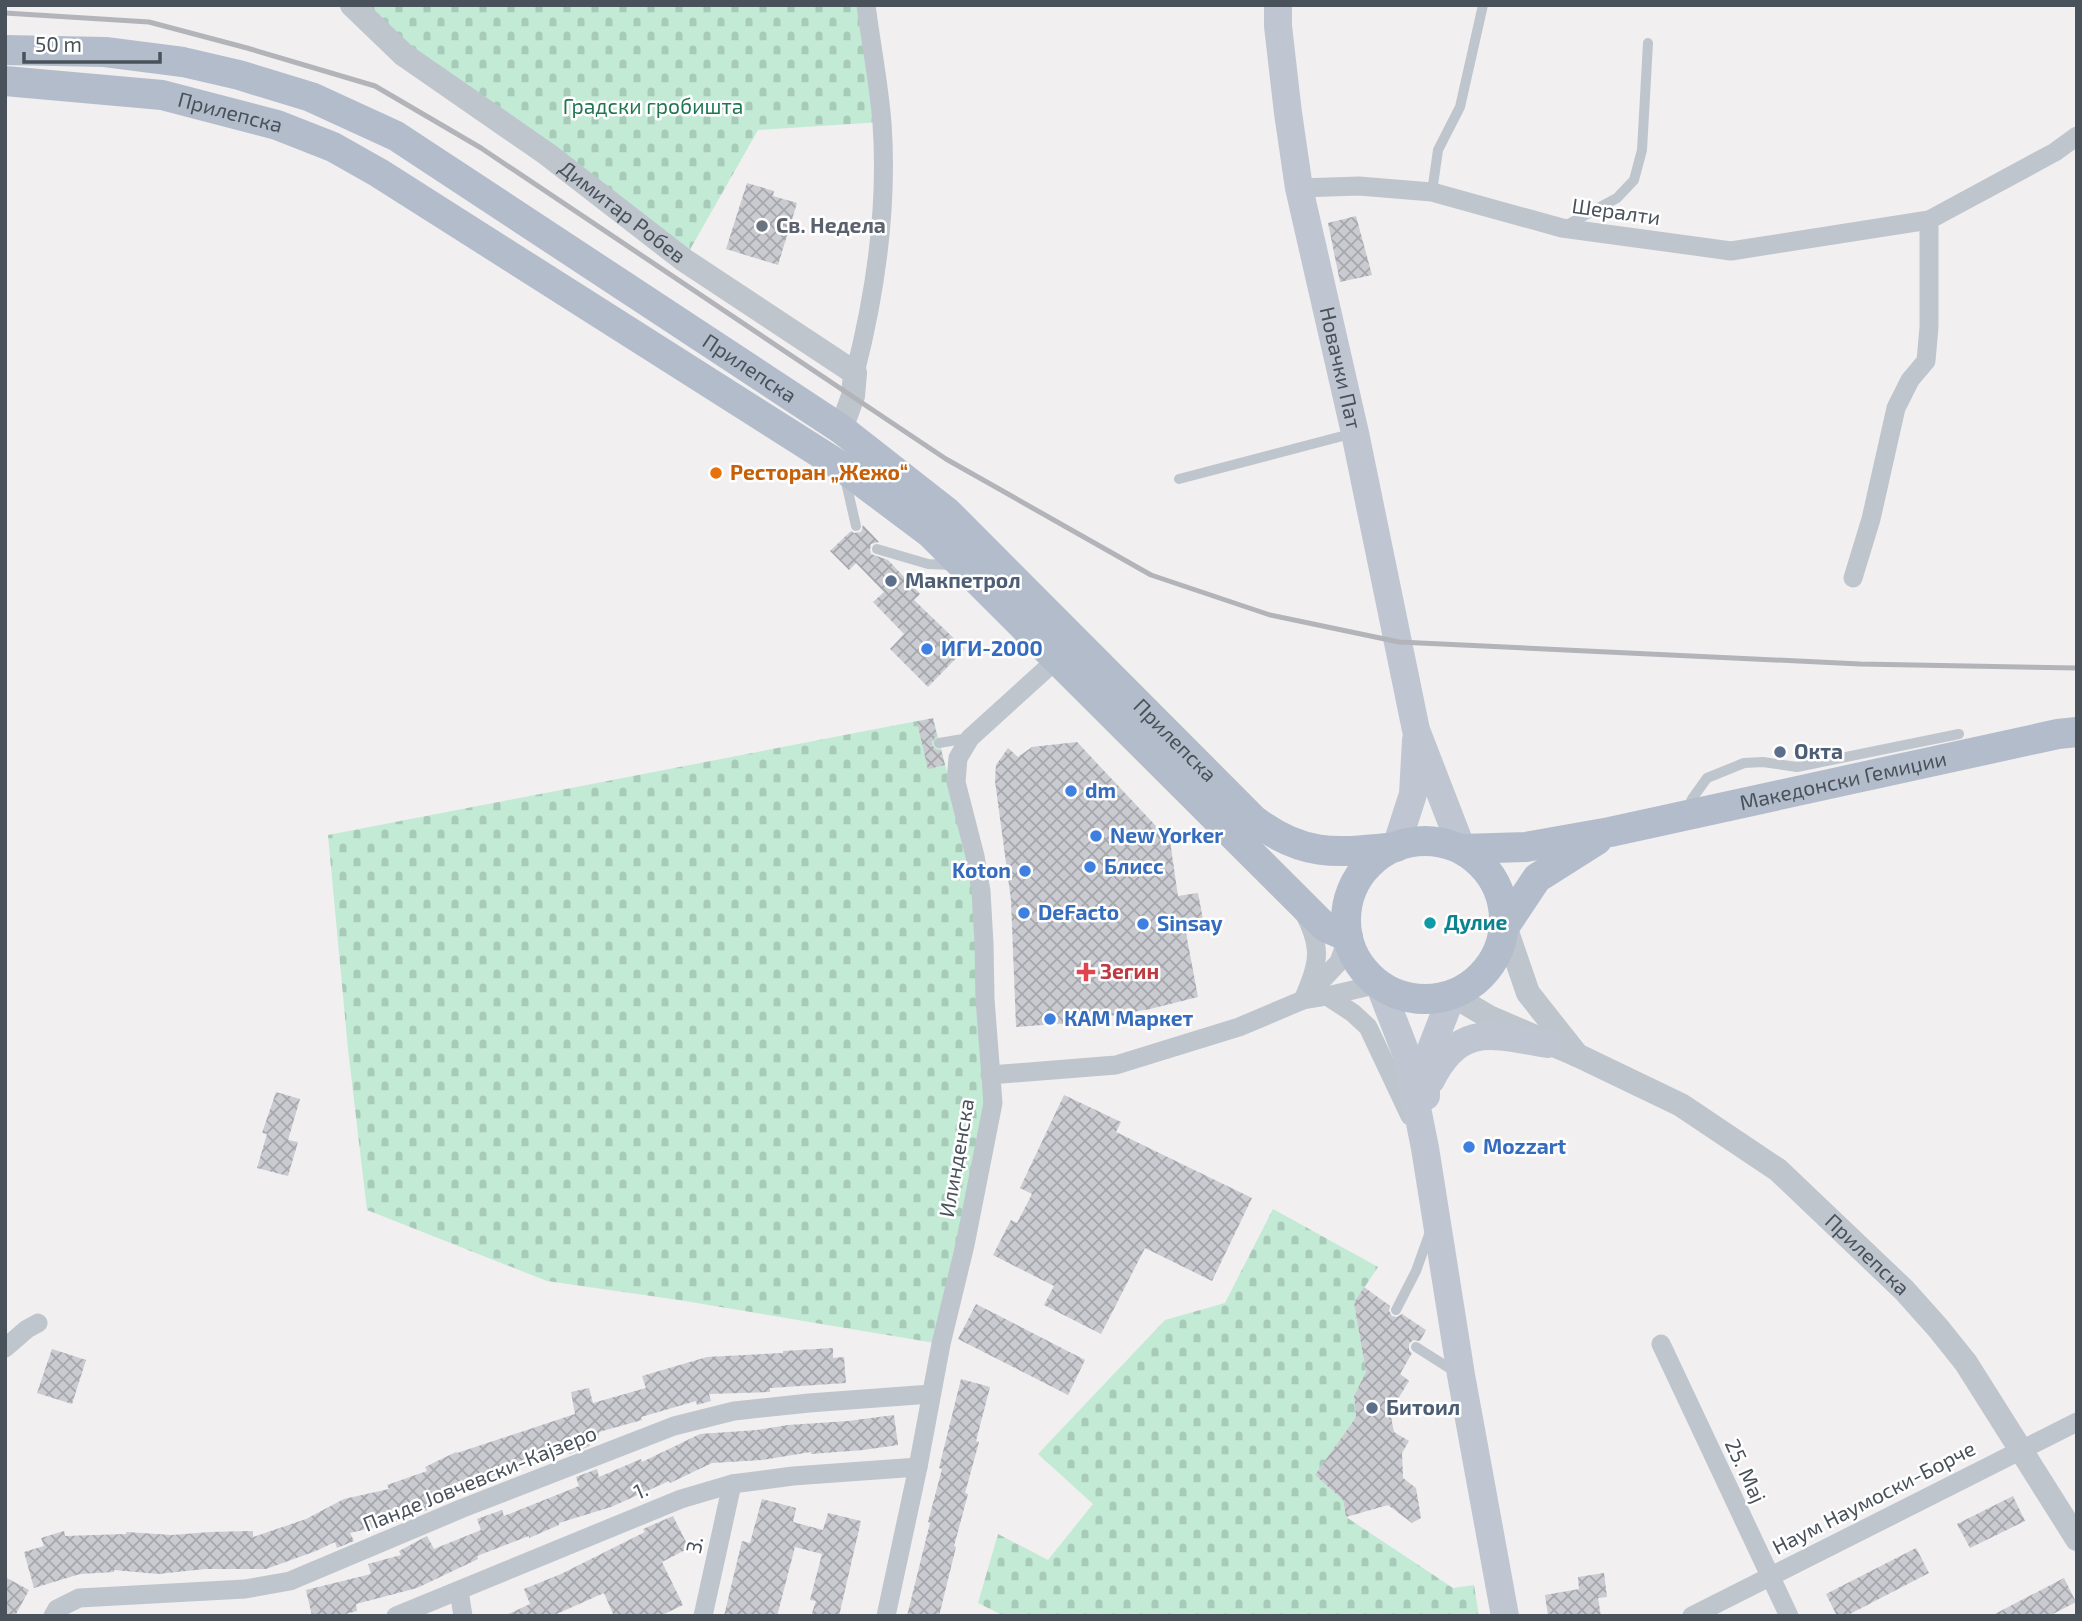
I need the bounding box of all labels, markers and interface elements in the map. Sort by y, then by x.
scale bar [24,21,161,65]
text: 50 m [35,31,82,56]
street label: Прилепска [176,86,285,137]
park label: Градски гробишта [563,93,743,118]
street label: Димитар Робев [555,154,691,268]
street label: Шералти [1570,192,1662,229]
place label: Св. Недела [776,212,886,237]
marker: Св. Недела [754,218,770,234]
street label: Новачки Пат [1316,304,1368,431]
street label: Прилепска [699,328,802,407]
place label: Ресторан „Жежо“ [730,459,908,484]
marker: Ресторан „Жежо“ [708,465,724,481]
place label: Макпетрол [905,567,1021,592]
marker: Макпетрол [883,573,899,589]
place label: ИГИ-2000 [941,635,1043,660]
marker: ИГИ-2000 [919,641,935,657]
street label: Прилепска [1129,693,1222,786]
place label: Окта [1794,738,1843,763]
marker: Окта [1772,744,1788,760]
street label: Македонски Гемиџии [1737,745,1949,814]
place label: dm [1085,777,1116,802]
marker: dm [1063,783,1079,799]
place label: New Yorker [1110,822,1223,847]
marker: New Yorker [1088,828,1104,844]
place label: Блисс [1104,853,1164,878]
place label: Koton [952,857,1011,882]
marker: Блисс [1082,859,1098,875]
marker: Koton [1017,863,1033,879]
place label: DeFacto [1038,899,1119,924]
marker: DeFacto [1016,905,1032,921]
place label: Дулие [1444,909,1508,934]
place label: Sinsay [1157,910,1223,936]
marker: Дулие [1422,915,1438,931]
marker: Sinsay [1135,916,1151,932]
place label: Зегин [1100,958,1159,983]
marker: Зегин [1078,964,1094,980]
place label: КАМ Маркет [1064,1005,1193,1030]
marker: КАМ Маркет [1042,1011,1058,1027]
street label: Илинденска [933,1097,978,1219]
place label: Mozzart [1483,1133,1567,1158]
marker: Mozzart [1461,1139,1477,1155]
street label: Прилепска [1821,1208,1915,1300]
place label: Битоил [1386,1394,1460,1419]
marker: Битоил [1364,1400,1380,1416]
street label: Панде Јовчевски-Кајзеро [359,1419,600,1537]
street label: 25. Мај [1720,1434,1772,1507]
street label: Наум Наумоски-Борче [1768,1435,1979,1560]
street label: 1. [629,1476,651,1504]
street label: 3. [680,1534,707,1555]

